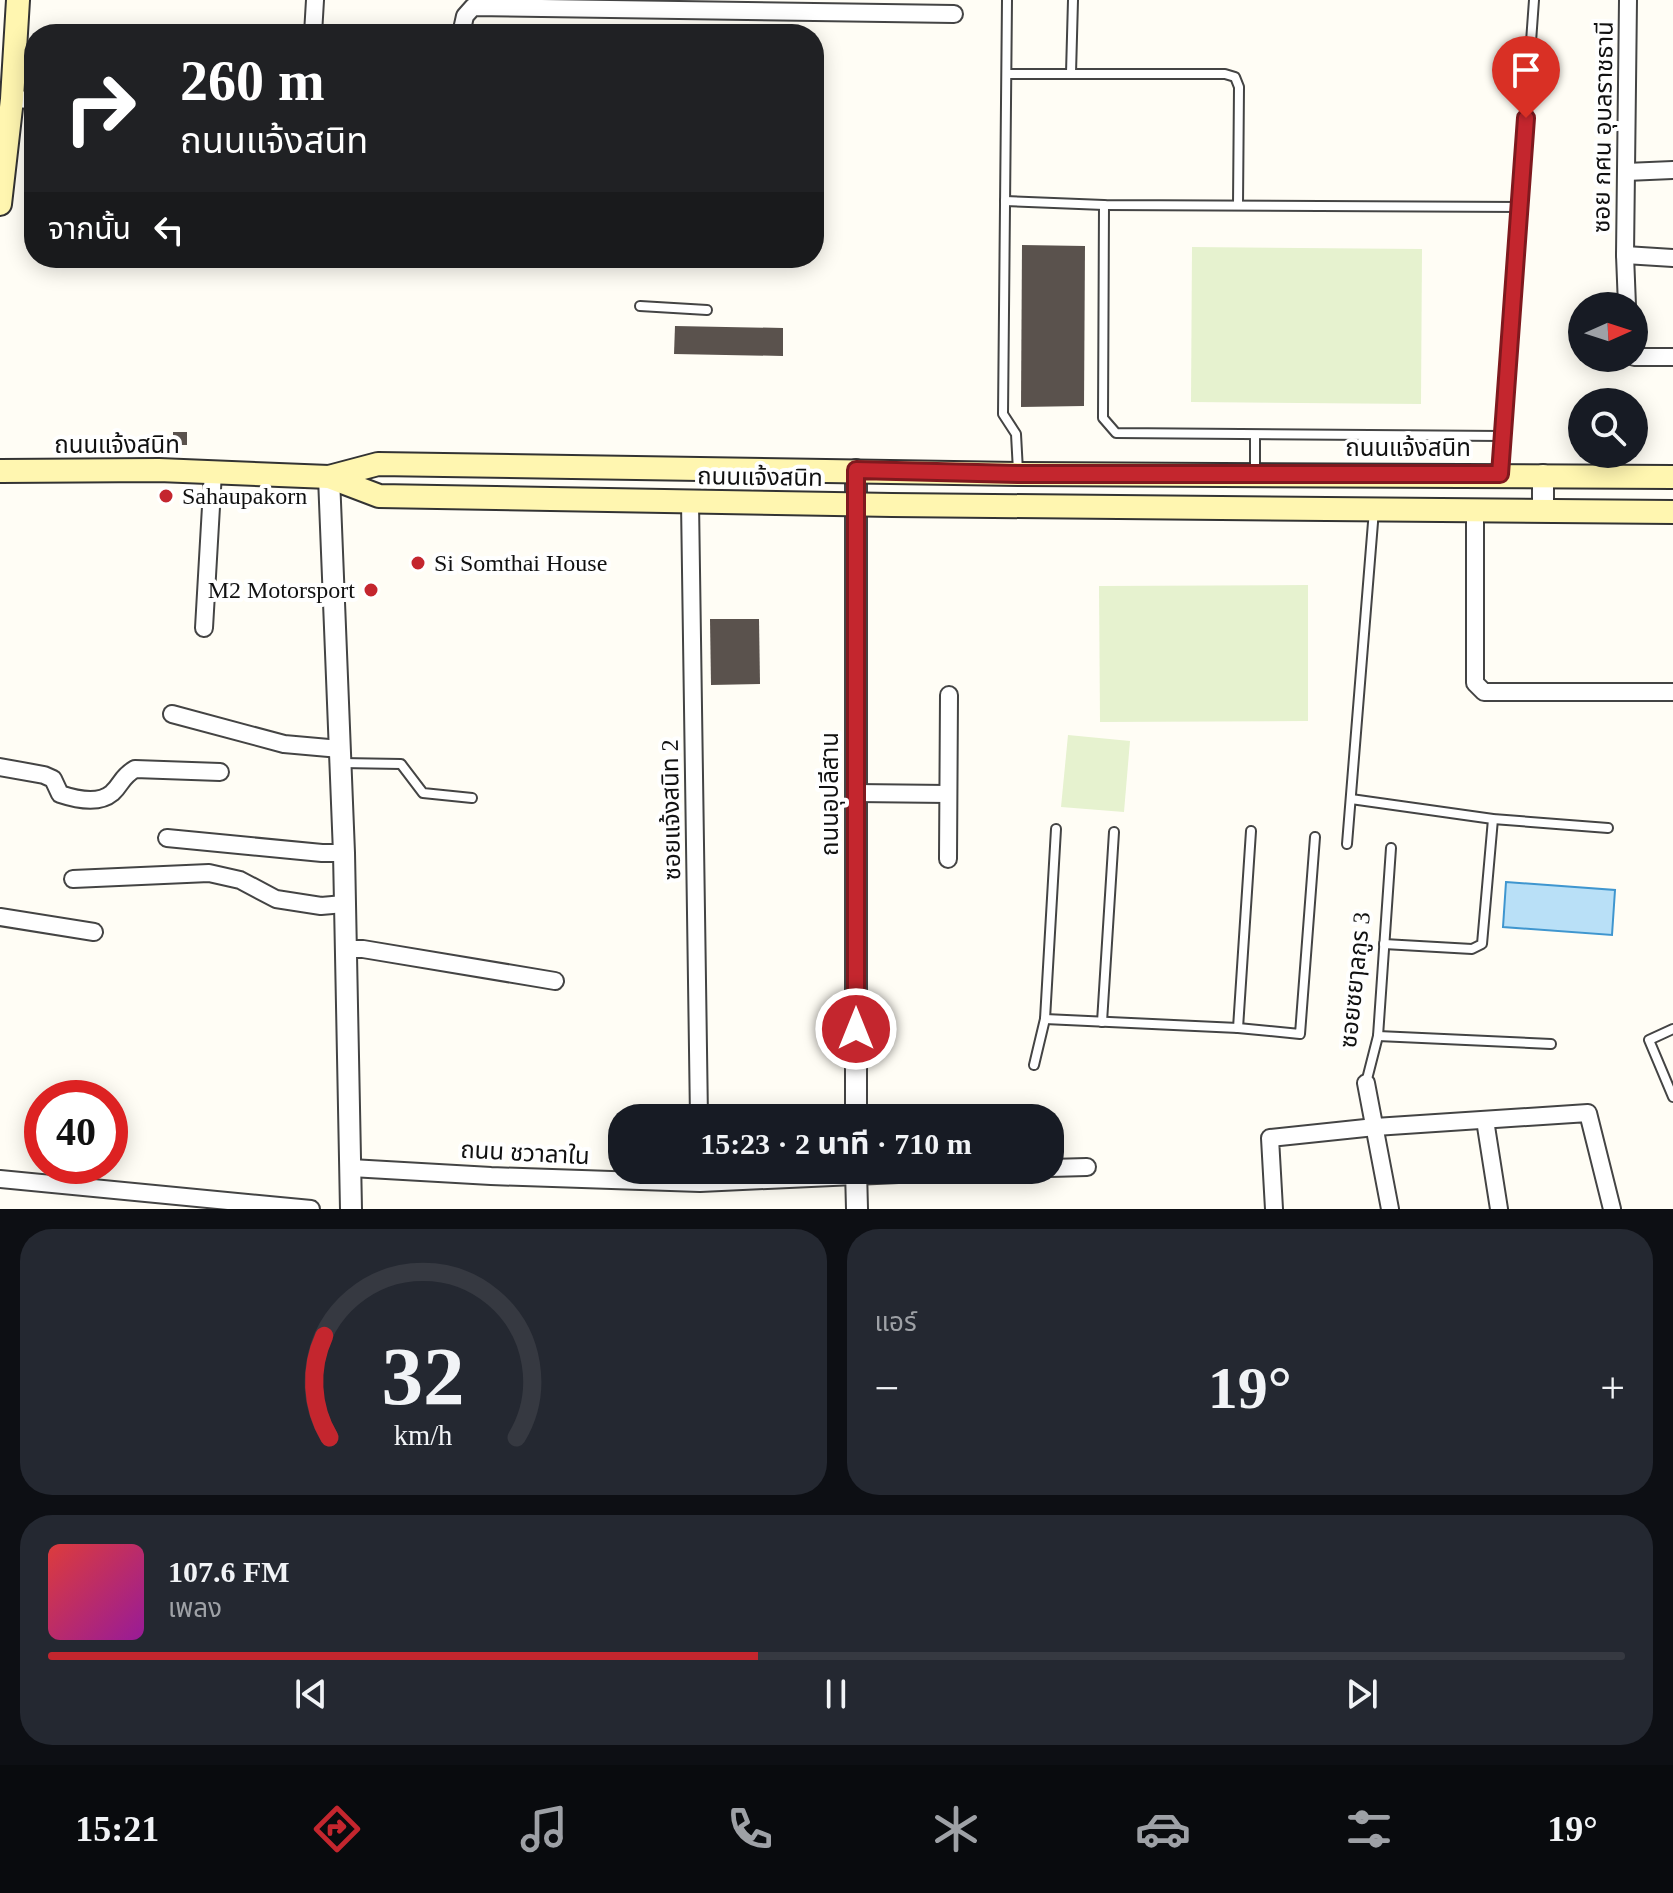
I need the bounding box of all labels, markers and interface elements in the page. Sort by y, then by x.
street label: ซอย กศน อุบลราชธานี [1588,21,1620,233]
pin [1492,36,1560,118]
icon: arrive [1504,48,1548,92]
text: 260 m [180,50,325,112]
icon: right [48,56,152,160]
text: ถนนแจ้งสนิท [180,121,368,161]
icon: left [147,208,191,252]
text: จากนั้น [48,212,131,245]
north arrow [1568,292,1648,372]
map controls [1568,292,1648,468]
button: search [1568,388,1648,468]
street label: ถนนแจ้งสนิท [54,432,180,458]
street label: ถนนแจ้งสนิท [1345,435,1471,461]
street label: ถนนแจ้งสนิท [697,463,823,491]
place label: Sahaupakorn [182,483,307,509]
marker: Sahaupakorn [157,487,175,505]
place label: Si Somthai House [434,550,607,576]
marker: Si Somthai House [409,554,427,572]
place label: M2 Motorsport [208,577,355,603]
marker: M2 Motorsport [362,581,380,599]
street label: ถนนอุปลีสาน [817,732,845,856]
street label: ซอยแจ้งสนิท 2 [657,739,685,881]
street label: ซอยซยๅลกูร 3 [1335,911,1377,1049]
position arrow [814,987,898,1071]
speed limit sign: 40 [24,1080,128,1184]
text: 15:23 · 2 นาที · 710 m [700,1127,972,1160]
street label: ถนน ชวาลาใน [460,1137,590,1169]
text: แอร์ [875,1308,917,1337]
text: 32 [382,1330,465,1422]
text: 19° [1208,1355,1292,1421]
text: − [875,1364,899,1413]
text: + [1600,1364,1625,1413]
text: km/h [394,1420,453,1451]
text: 107.6 FM [168,1555,290,1588]
text: เพลง [168,1594,222,1623]
icon: previous [289,1672,333,1716]
icon: pause [814,1672,858,1716]
icon: next [1340,1672,1384,1716]
icon: directions [309,1801,365,1857]
icon: music [516,1801,572,1857]
icon: phone [722,1801,778,1857]
icon: climate [928,1801,984,1857]
icon: car [1135,1801,1191,1857]
icon: filters [1341,1801,1397,1857]
text: 15:21 [75,1809,159,1849]
text: 19° [1547,1809,1598,1849]

